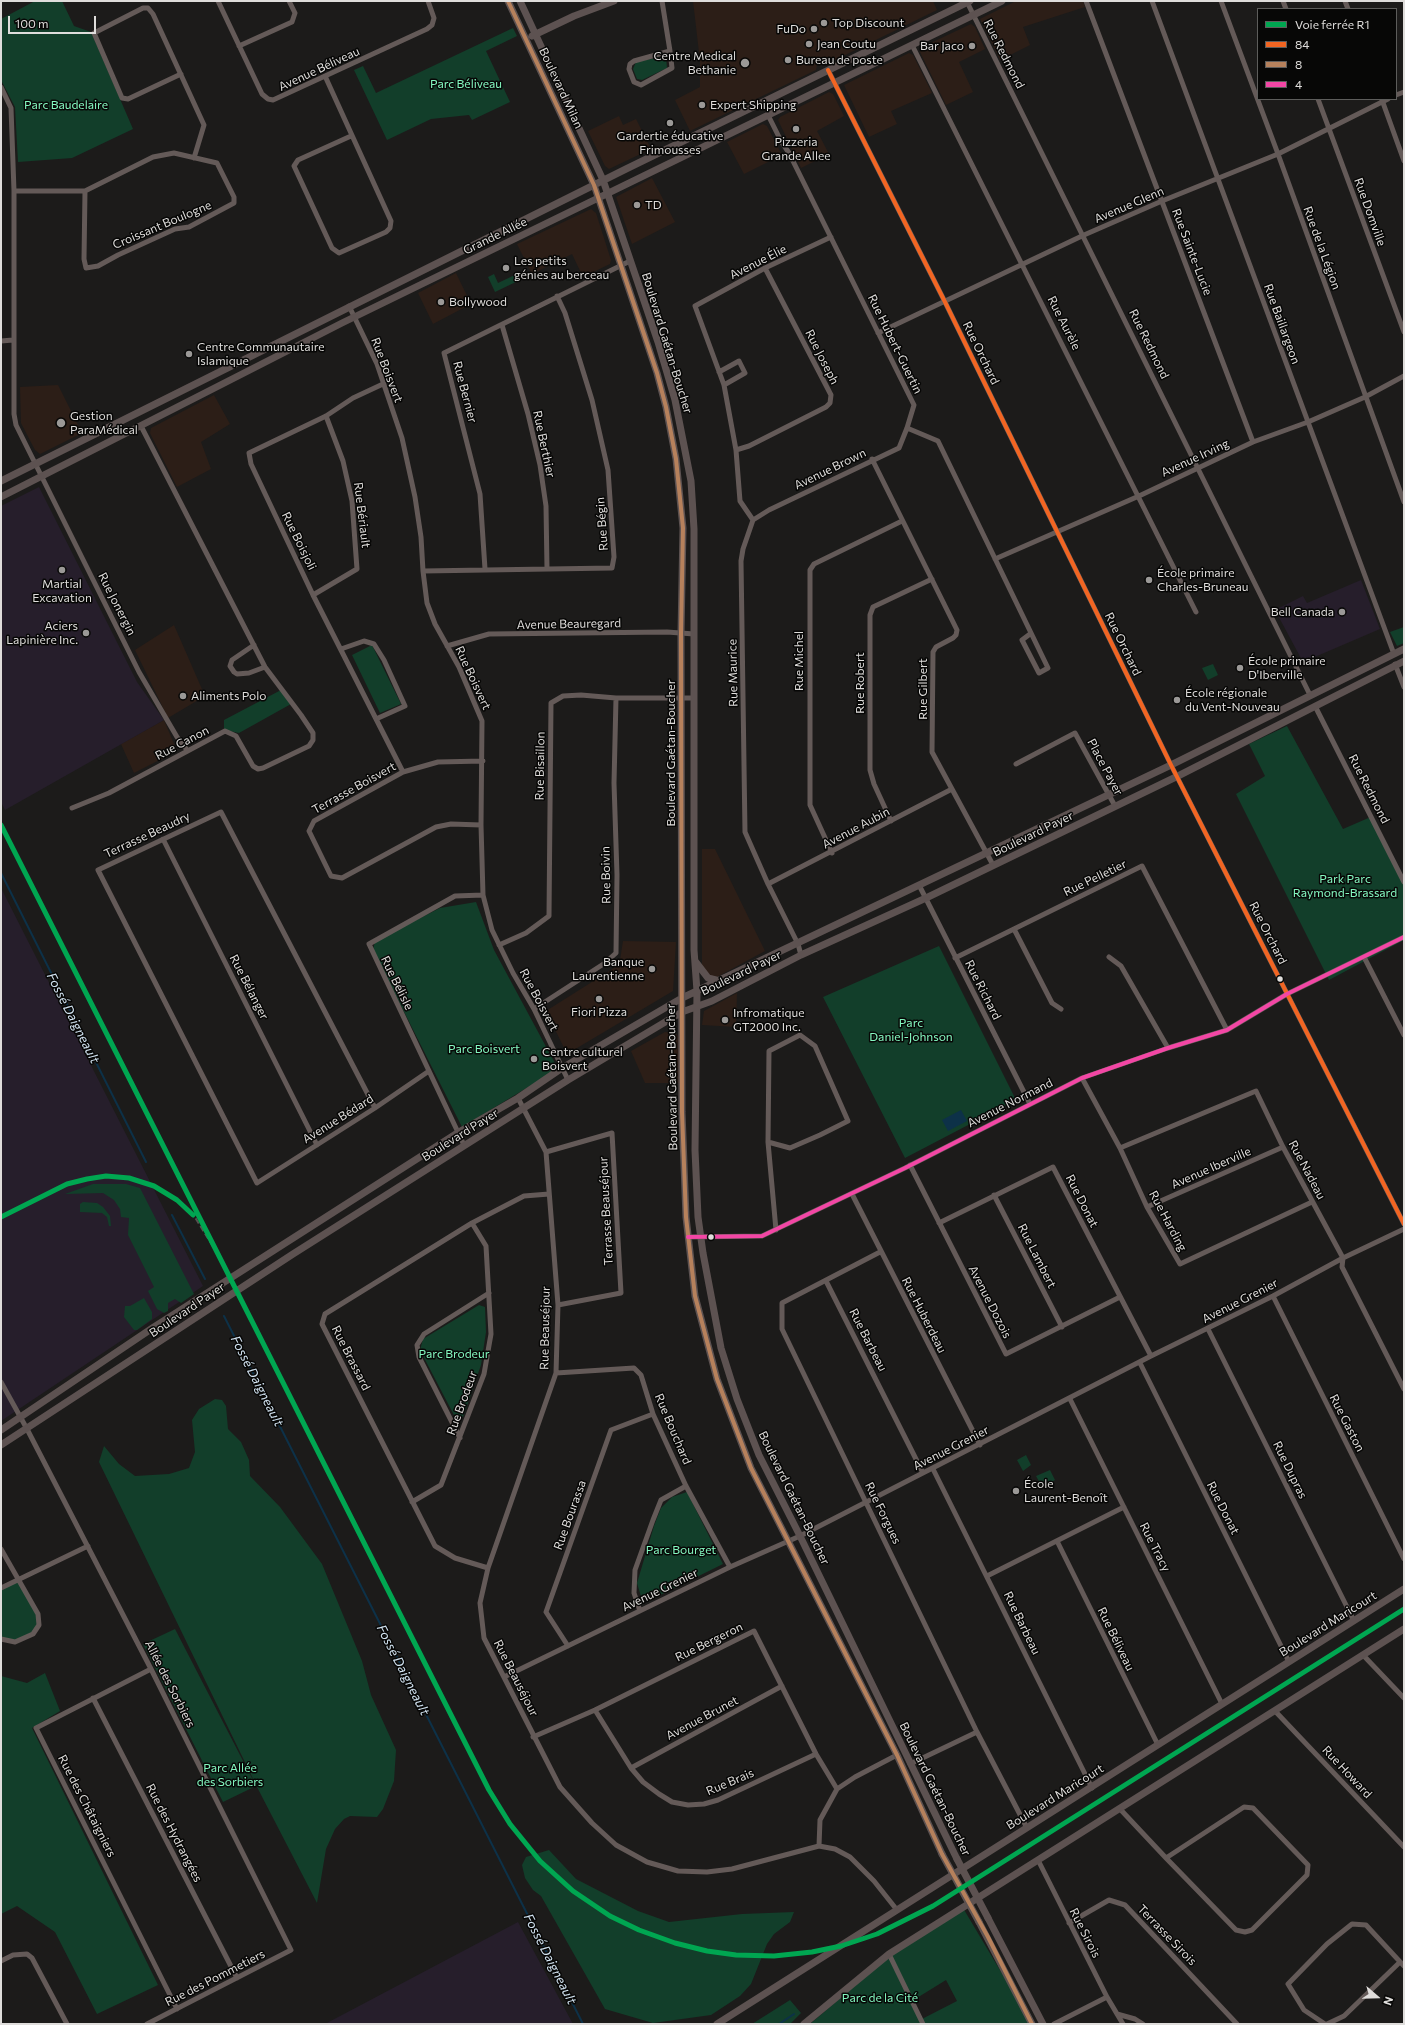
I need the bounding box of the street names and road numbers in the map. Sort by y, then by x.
street label: Rue Redmond [980,17,1028,91]
street label: Avenue Béliveau [276,44,362,94]
street label: Boulevard Milan [536,45,586,131]
street label: Rue Domville [1351,176,1389,248]
street label: Avenue Glenn [1092,184,1166,226]
street label: Croissant Boulogne [110,198,214,252]
street label: Rue de la Légion [1300,205,1344,291]
street label: Rue Sainte-Lucie [1169,207,1215,297]
street label: Grande Allée [461,214,529,258]
street label: Avenue Élie [727,242,789,282]
street label: Boulevard Gaétan-Boucher [639,271,695,415]
street label: Rue Baillargeon [1261,282,1303,366]
street label: Rue Hubert-Guertin [865,292,925,396]
street label: Rue Aurèle [1044,294,1084,352]
street label: Rue Redmond [1126,307,1172,381]
street label: Rue Orchard [960,319,1002,387]
street label: Rue Joseph [802,327,842,387]
street label: Rue Boisvert [368,335,406,405]
street label: Rue Bernier [450,360,480,424]
street label: Rue Berthier [530,409,558,479]
street label: Avenue Irving [1159,436,1231,480]
street label: Avenue Brown [792,445,868,493]
street label: Rue Bériault [351,481,373,549]
street label: Rue Bégin [593,497,611,551]
street label: Rue Boisjoli [279,509,319,573]
street label: Rue Jonergin [95,570,139,638]
street label: Rue Orchard [1102,610,1144,678]
street label: Avenue Beauregard [517,616,621,632]
street label: Rue Michel [792,631,806,691]
street label: Rue Maurice [725,639,741,707]
street label: Rue Boisvert [452,644,494,712]
street label: Rue Robert [853,652,867,714]
street label: Rue Gilbert [916,658,930,720]
street label: Boulevard Gaétan-Boucher [664,680,678,826]
street label: Rue Canon [153,723,211,763]
street label: Rue Bisaillon [532,731,548,801]
street label: Place Payer [1084,736,1126,798]
street label: Rue Redmond [1345,752,1393,826]
street label: Terrasse Boisvert [310,759,398,817]
street label: Avenue Aubin [820,804,892,852]
street label: Boulevard Payer [990,808,1076,860]
street label: Terrasse Beaudry [102,809,192,861]
street label: Rue Boivin [598,846,614,904]
street label: Rue Pelletier [1061,857,1129,899]
street label: Rue Orchard [1246,899,1290,967]
street label: Boulevard Payer [698,947,784,999]
street label: Rue Bélanger [226,952,272,1022]
street label: Rue Bélisle [378,954,416,1012]
street label: Rue Richard [962,958,1004,1022]
street label: Rue Boisvert [517,966,561,1034]
street label: Boulevard Gaétan-Boucher [664,1003,680,1151]
street label: Avenue Normand [965,1075,1055,1131]
street label: Avenue Bédard [300,1091,376,1147]
street label: Boulevard Payer [419,1106,501,1164]
street label: Rue Nadeau [1285,1138,1329,1202]
street label: Avenue Iberville [1169,1144,1253,1192]
street label: Terrasse Beauséjour [596,1156,616,1266]
street label: Rue Donat [1063,1172,1101,1230]
street label: Rue Harding [1146,1188,1190,1254]
street label: Rue Lambert [1015,1222,1059,1290]
street label: Avenue Dozois [965,1263,1015,1341]
street label: Rue Huberdeau [899,1275,949,1355]
street label: Avenue Grenier [1200,1276,1280,1326]
street label: Boulevard Payer [147,1279,227,1341]
street label: Rue Beauséjour [537,1286,553,1370]
street label: Rue Barbeau [846,1306,890,1374]
street label: Rue Brassard [329,1323,373,1393]
street label: Rue Brodeur [444,1369,480,1437]
street label: Rue Bouchard [652,1391,694,1467]
street label: Rue Gaston [1326,1392,1368,1454]
street label: Avenue Grenier [911,1423,991,1473]
street label: Boulevard Gaétan-Boucher [755,1429,833,1567]
street label: Rue Dupras [1270,1439,1310,1501]
street label: Rue Bourassa [551,1478,589,1552]
street label: Rue Donat [1204,1479,1242,1537]
street label: Rue Forgues [862,1480,904,1546]
street label: Rue Tracy [1137,1520,1173,1574]
street label: Avenue Grenier [620,1565,700,1615]
street label: Boulevard Maricourt [1277,1588,1379,1660]
street label: Rue Barbeau [1001,1589,1043,1657]
street label: Rue Béliveau [1094,1605,1138,1673]
street label: Rue Bergeron [673,1619,745,1665]
street label: Rue Beauséjour [491,1637,541,1719]
street label: Allée des Sorbiers [142,1638,198,1730]
street label: Avenue Brunet [663,1693,741,1743]
street label: Boulevard Gaétan-Boucher [896,1720,974,1858]
street label: Rue Howard [1319,1743,1375,1801]
street label: Rue des Châtaigniers [55,1752,119,1860]
street label: Boulevard Maricourt [1004,1761,1106,1833]
street label: Rue Brais [704,1765,756,1799]
street label: Rue des Hydrangées [143,1781,205,1885]
street label: Terrasse Sirois [1134,1902,1200,1968]
street label: Rue Sirois [1066,1906,1104,1960]
street label: Rue des Pommetiers [163,1947,267,2009]

